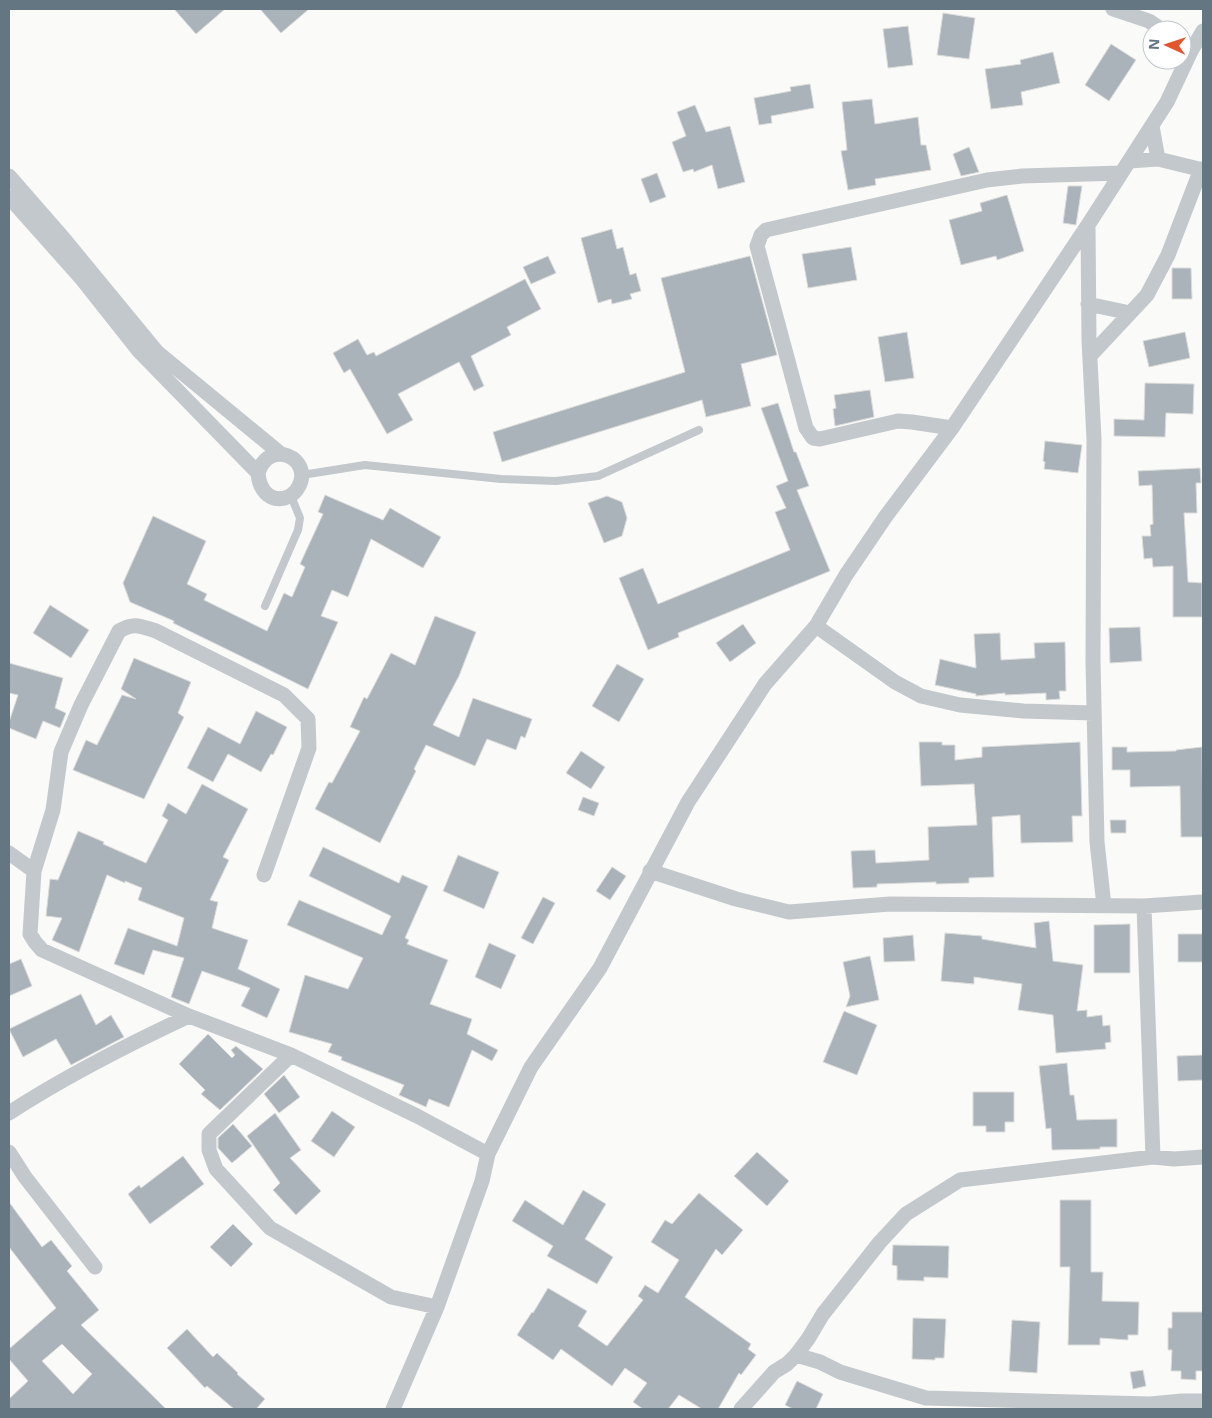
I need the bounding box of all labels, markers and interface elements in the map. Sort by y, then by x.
north arrow [1142,20,1192,70]
text: N [1144,38,1163,50]

